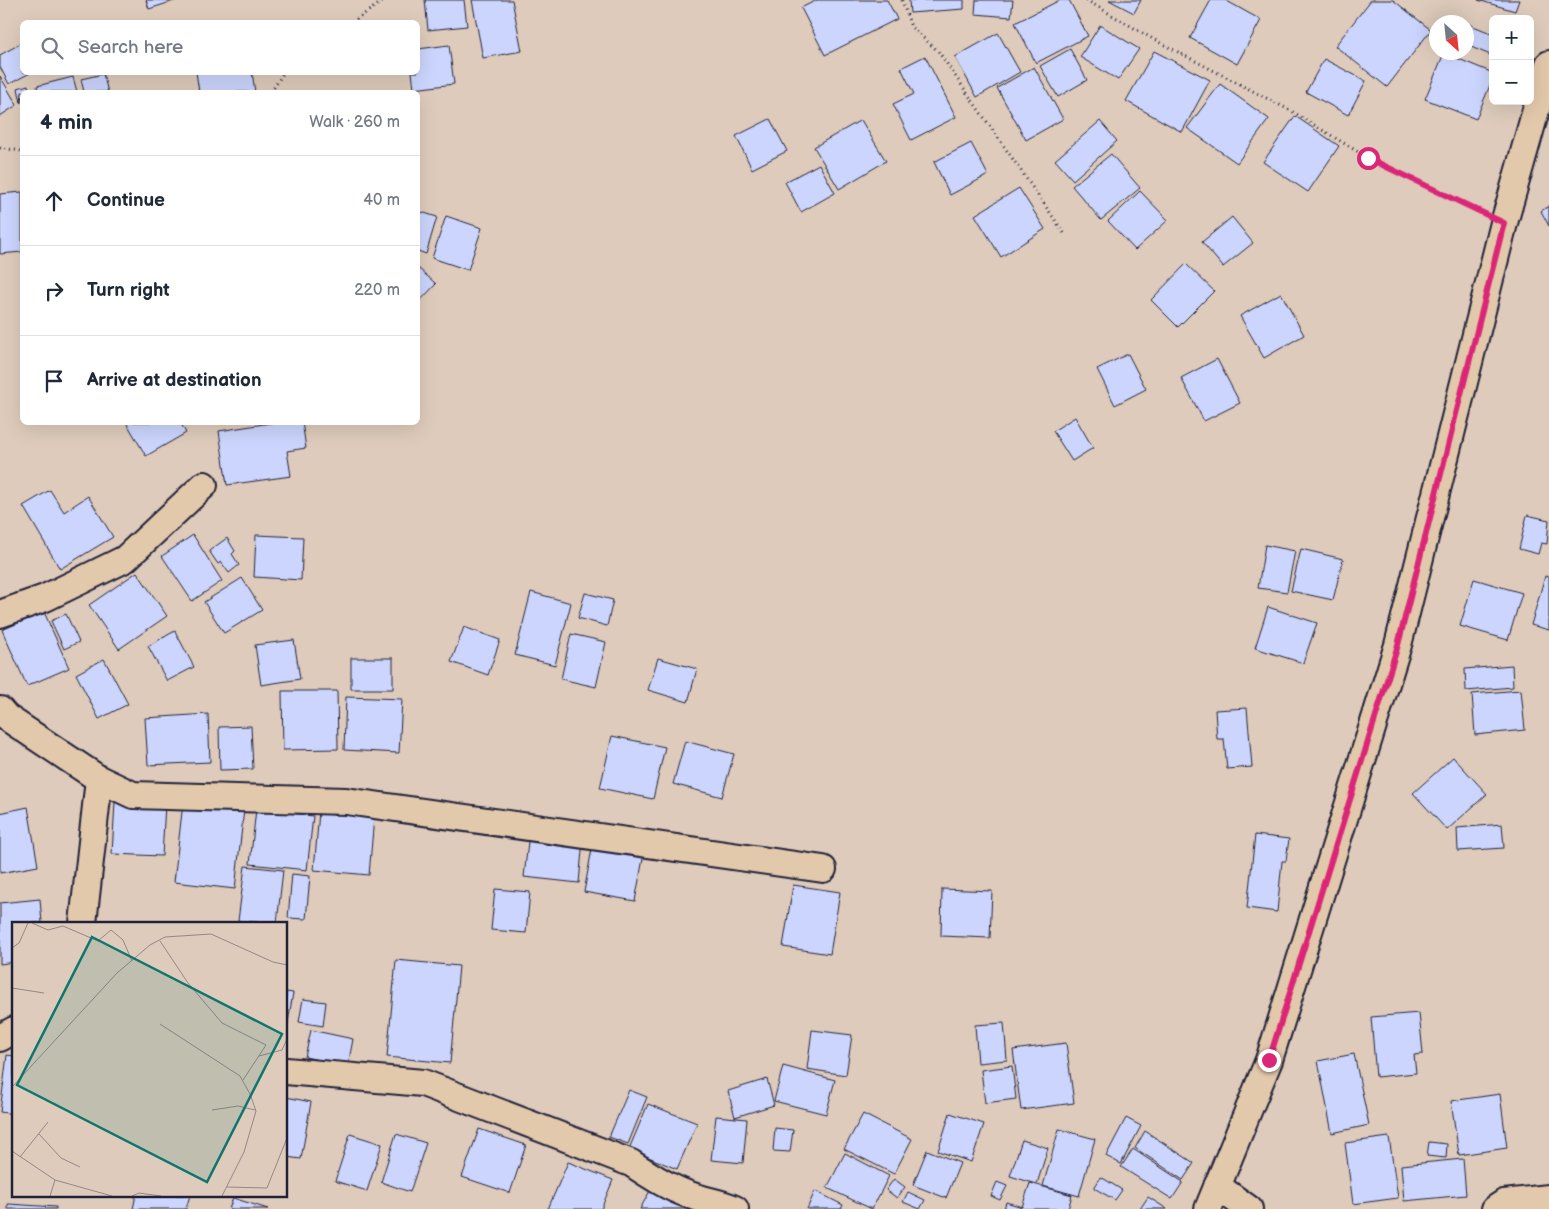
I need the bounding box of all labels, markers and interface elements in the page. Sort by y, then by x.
north arrow [1429,15,1474,60]
map controls [1489,15,1534,105]
button: + [1489,15,1534,60]
search box [20,20,420,75]
icon: search [38,34,66,62]
text: Search here [78,36,183,59]
button: − [1489,60,1534,105]
text: 4 min [40,110,93,135]
text: Walk · 260 m [309,113,400,132]
route start [1357,147,1380,170]
icon: ahead [40,187,68,215]
text: Continue [87,189,165,212]
text: 40 m [363,191,400,210]
icon: right [40,277,68,305]
text: Turn right [87,279,170,302]
text: 220 m [354,281,400,300]
icon: arrive [40,367,68,395]
text: Arrive at destination [87,369,262,392]
inset map [12,922,288,1196]
route end [1258,1049,1281,1072]

